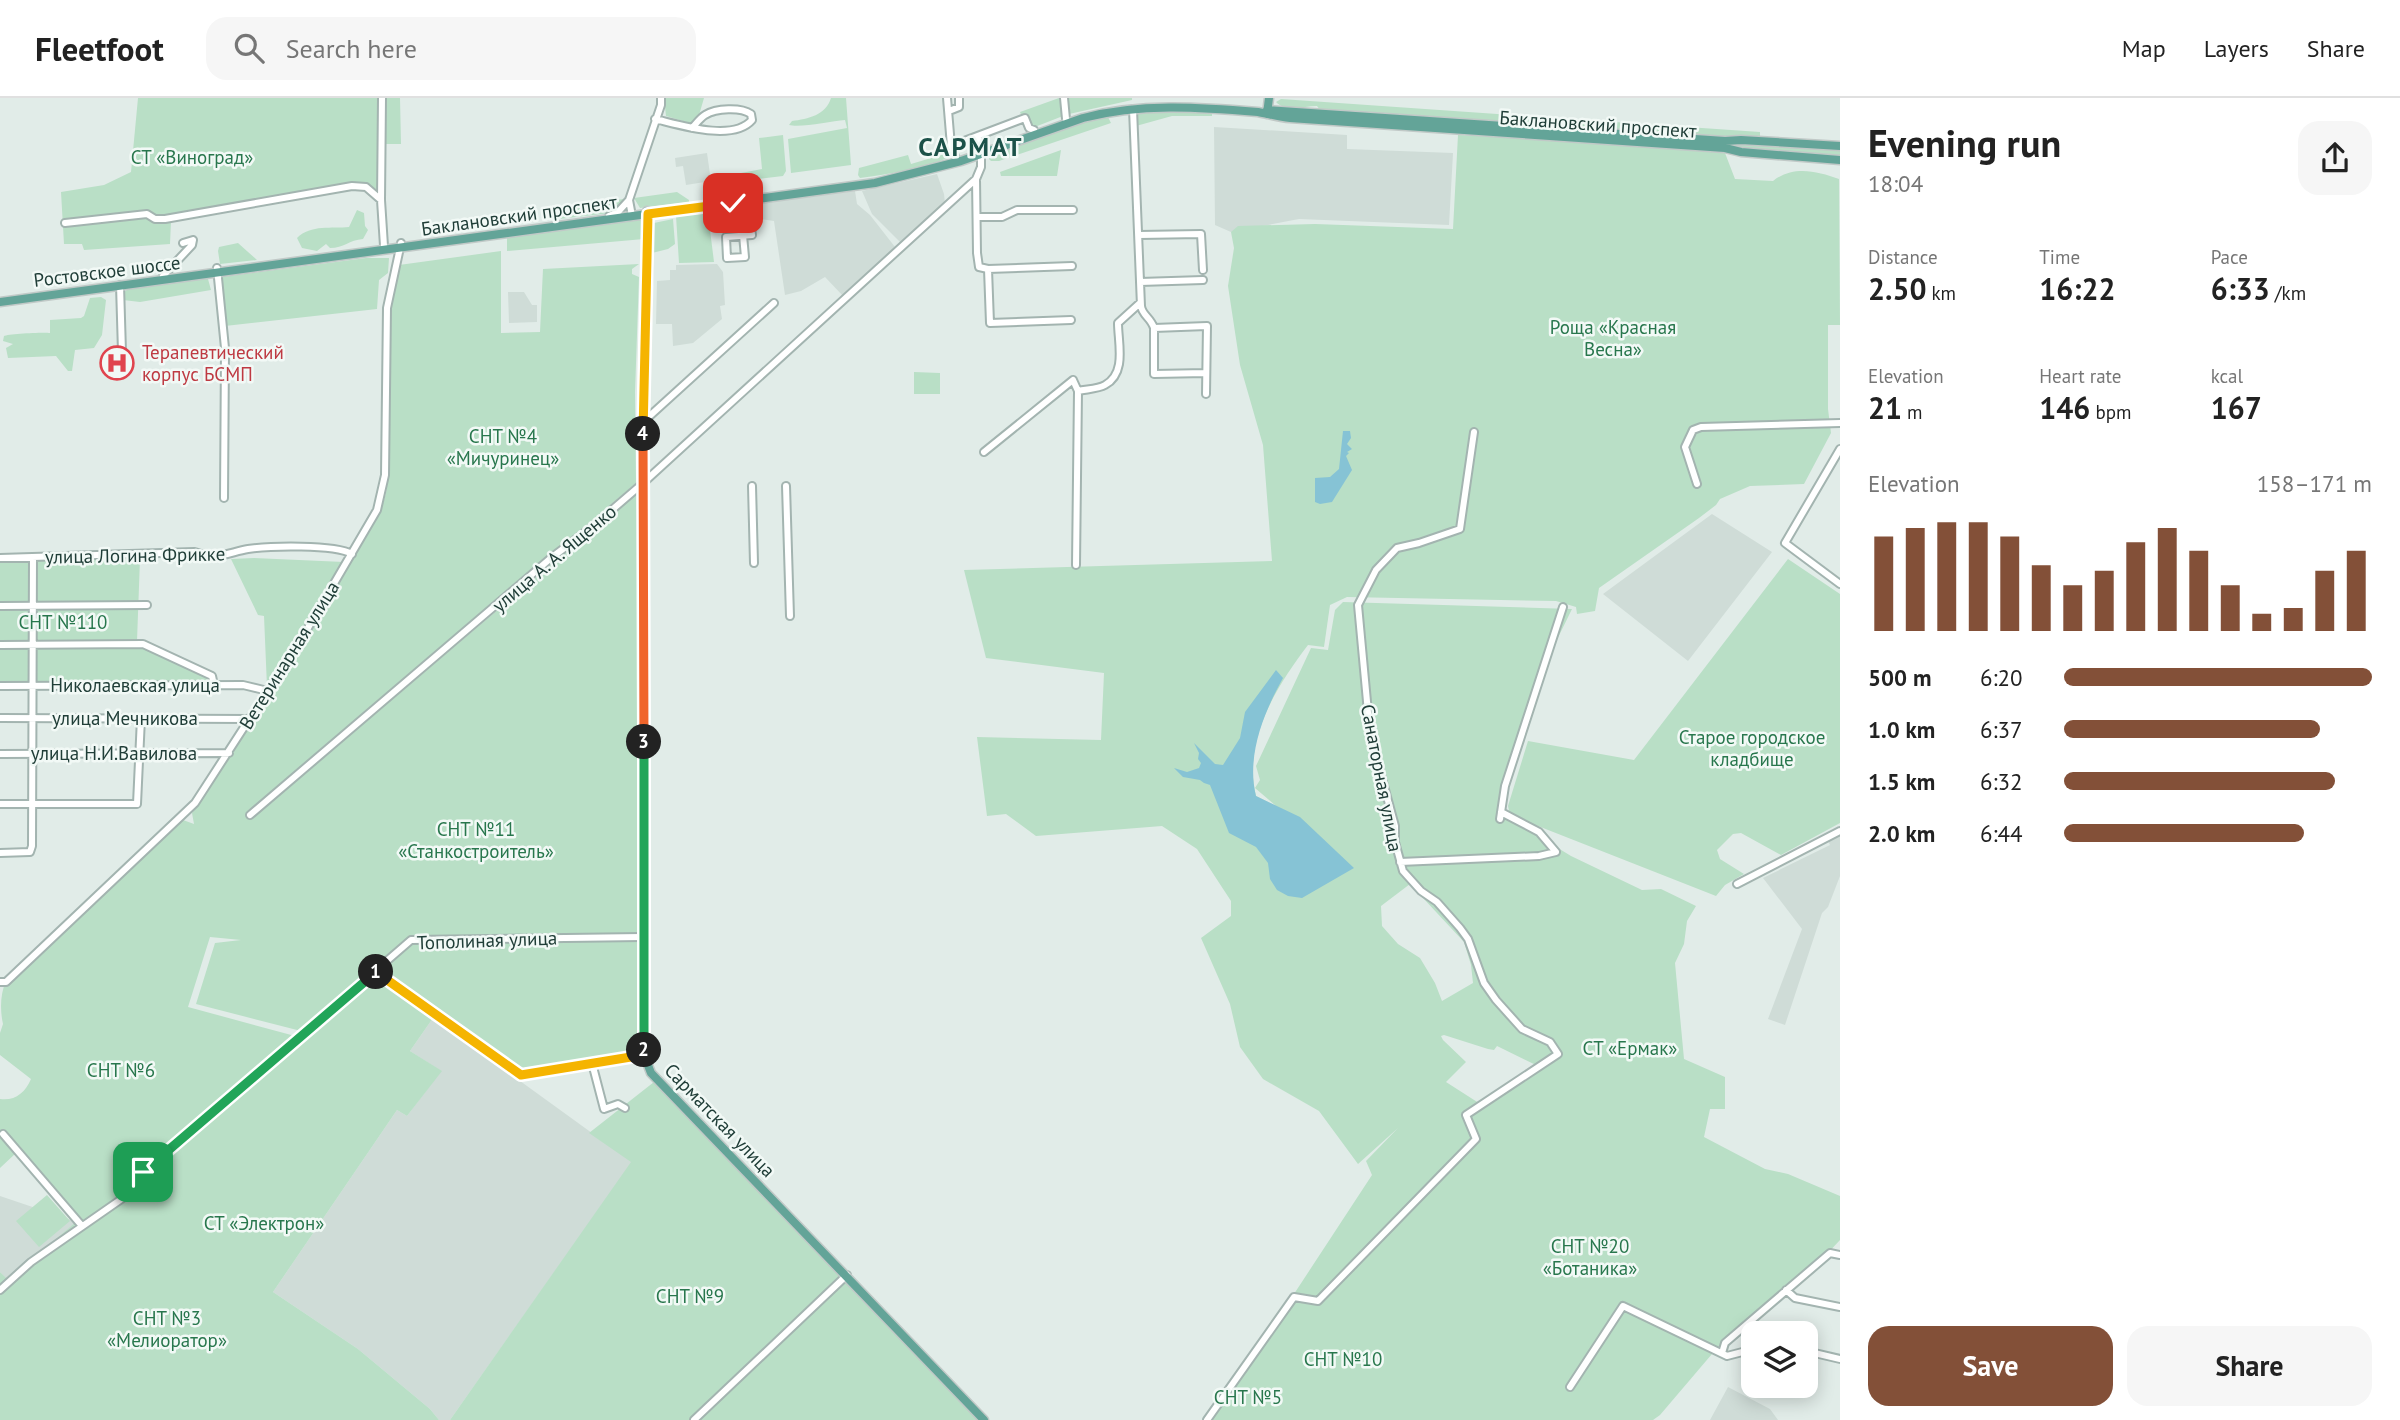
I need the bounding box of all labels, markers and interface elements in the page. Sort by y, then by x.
search box [206,17,696,80]
text: Fleetfoot [35,27,164,70]
icon: search [230,29,268,67]
text: Search here [286,32,417,65]
text: Map [2122,33,2166,64]
text: Layers [2204,33,2269,64]
text: Share [2307,33,2365,64]
street label: Баклановский проспект [1499,105,1698,143]
text: Evening run [1868,118,2061,167]
button: share [2298,121,2372,195]
district label: САРМАТ [918,130,1024,163]
park label: СТ «Виноград» [131,145,253,169]
text: 18:04 [1868,169,1923,198]
pin [703,173,763,233]
icon: check [714,184,752,222]
street label: Баклановский проспект [420,189,619,241]
text: Distance [1868,245,1938,269]
text: Time [2039,245,2080,269]
text: Pace [2211,245,2248,269]
street label: Ростовское шоссе [32,250,182,292]
text: 2.50 [1868,269,1926,308]
text: 16:22 [2039,269,2115,308]
text: 6:33 [2211,269,2270,308]
text: km [1926,281,1956,305]
text: /km [2270,281,2306,305]
park label: Роща «Красная Весна» [1550,315,1676,361]
place label: Терапевтический корпус БСМП [142,340,284,386]
hospital icon: Терапевтический корпус БСМП [98,344,136,382]
text: Elevation [1868,364,1944,388]
text: Heart rate [2039,364,2121,388]
text: kcal [2211,364,2243,388]
text: 21 [1868,388,1902,427]
text: 146 [2039,388,2090,427]
text: 167 [2211,388,2262,427]
text: m [1902,400,1923,424]
text: bpm [2090,400,2131,424]
pin: 4 [626,416,660,452]
text: 4 [637,421,648,445]
park label: СНТ №4 «Мичуринец» [447,424,559,470]
text: Elevation [1868,469,1960,498]
text: 158–171 m [2257,469,2372,498]
street label: улица А. А. Ященко [487,499,621,617]
street label: улица Логина Фрикке [45,541,225,569]
street label: Ветеринарная улица [234,576,344,734]
park label: СНТ №110 [19,610,107,634]
text: 500 m [1868,663,1931,692]
text: 6:20 [1980,663,2023,692]
street label: Николаевская улица [50,673,220,697]
street label: Санаторная улица [1356,702,1408,854]
street label: улица Мечникова [52,706,198,730]
text: 1.0 km [1868,715,1935,744]
text: 6:37 [1980,715,2023,744]
pin: 3 [626,724,662,760]
park label: Старое городское кладбище [1679,725,1825,771]
text: 3 [638,729,649,753]
street label: улица Н.И.Вавилова [31,741,197,765]
text: 1.5 km [1868,767,1935,796]
text: 6:32 [1980,767,2023,796]
park label: СНТ №11 «Станкостроитель» [398,817,554,863]
text: 2.0 km [1868,819,1935,848]
text: 6:44 [1980,819,2023,848]
street label: Тополиная улица [416,926,558,954]
pin: 1 [358,954,394,990]
text: 1 [370,959,381,983]
pin: 2 [626,1032,662,1068]
park label: СТ «Ермак» [1583,1036,1677,1060]
text: 2 [638,1037,649,1061]
park label: СНТ №6 [87,1058,155,1082]
street label: Сарматская улица [660,1058,780,1182]
pin [113,1142,173,1202]
icon: arrive [124,1153,162,1191]
park label: СТ «Электрон» [204,1211,324,1235]
park label: СНТ №20 «Ботаника» [1543,1234,1637,1280]
park label: СНТ №9 [656,1284,724,1308]
park label: СНТ №3 «Мелиоратор» [107,1306,227,1352]
map controls [1741,1321,1818,1398]
button: layers [1741,1321,1818,1398]
button: Save [1868,1326,2113,1406]
button: Share [2127,1326,2372,1406]
park label: СНТ №10 [1304,1347,1382,1371]
park label: СНТ №5 [1214,1385,1282,1409]

